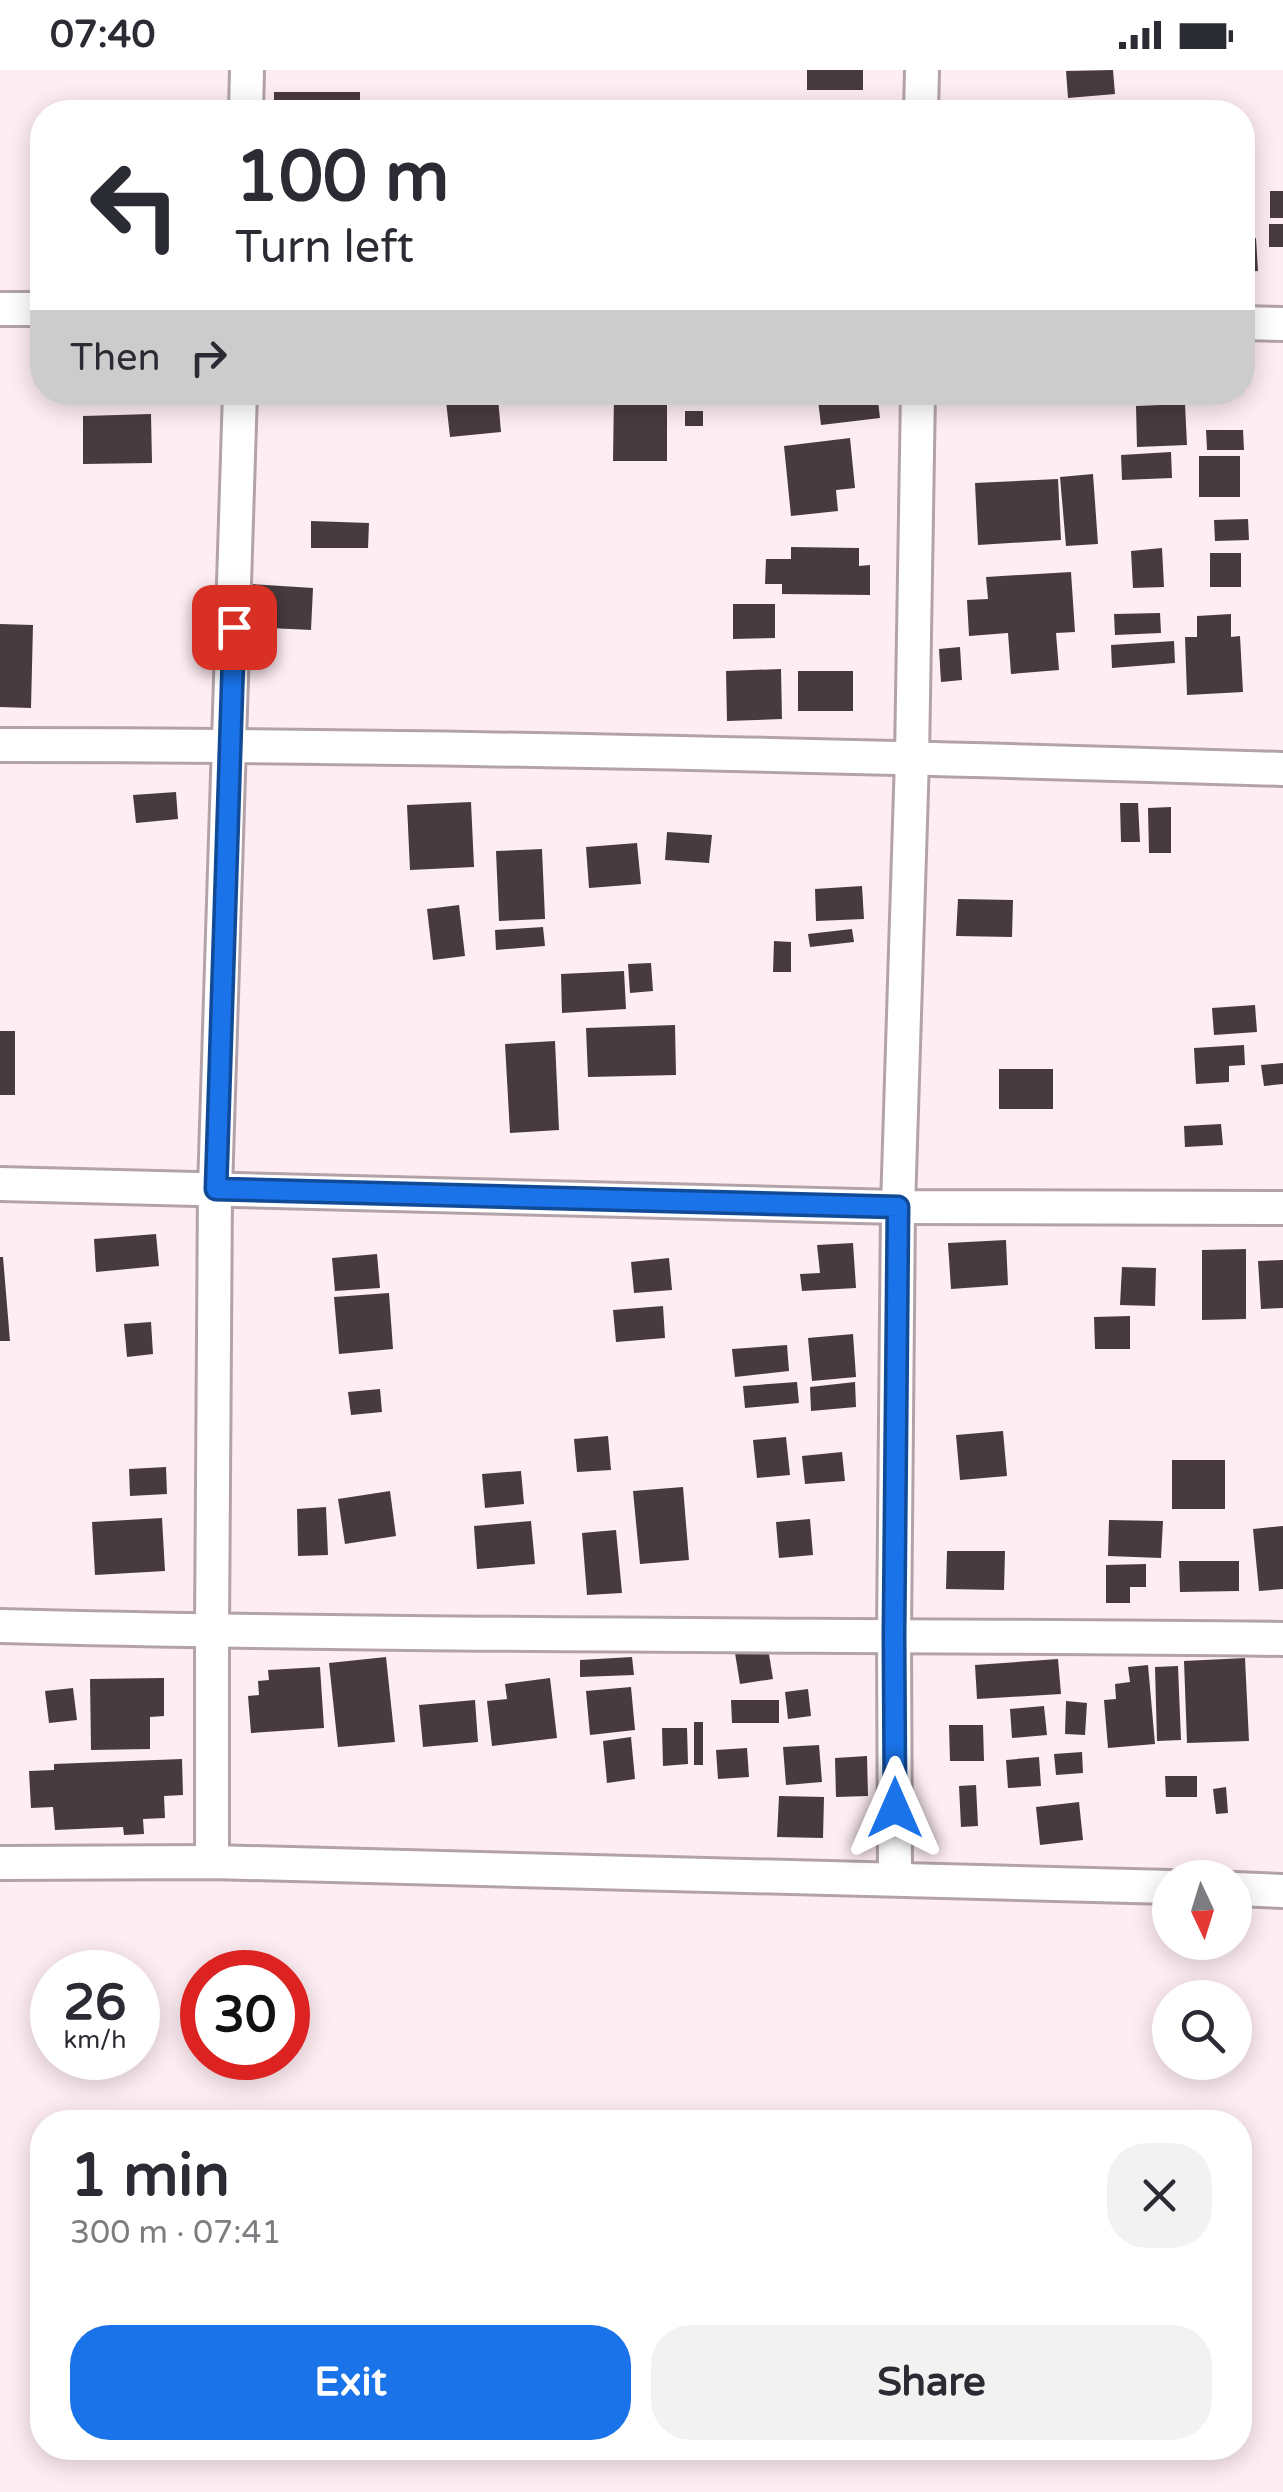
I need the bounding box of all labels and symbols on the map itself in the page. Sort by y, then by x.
pin [192,585,277,670]
position arrow [843,1756,947,1860]
north arrow [1152,1860,1252,1960]
speed limit sign: 30 [180,1950,310,2080]

